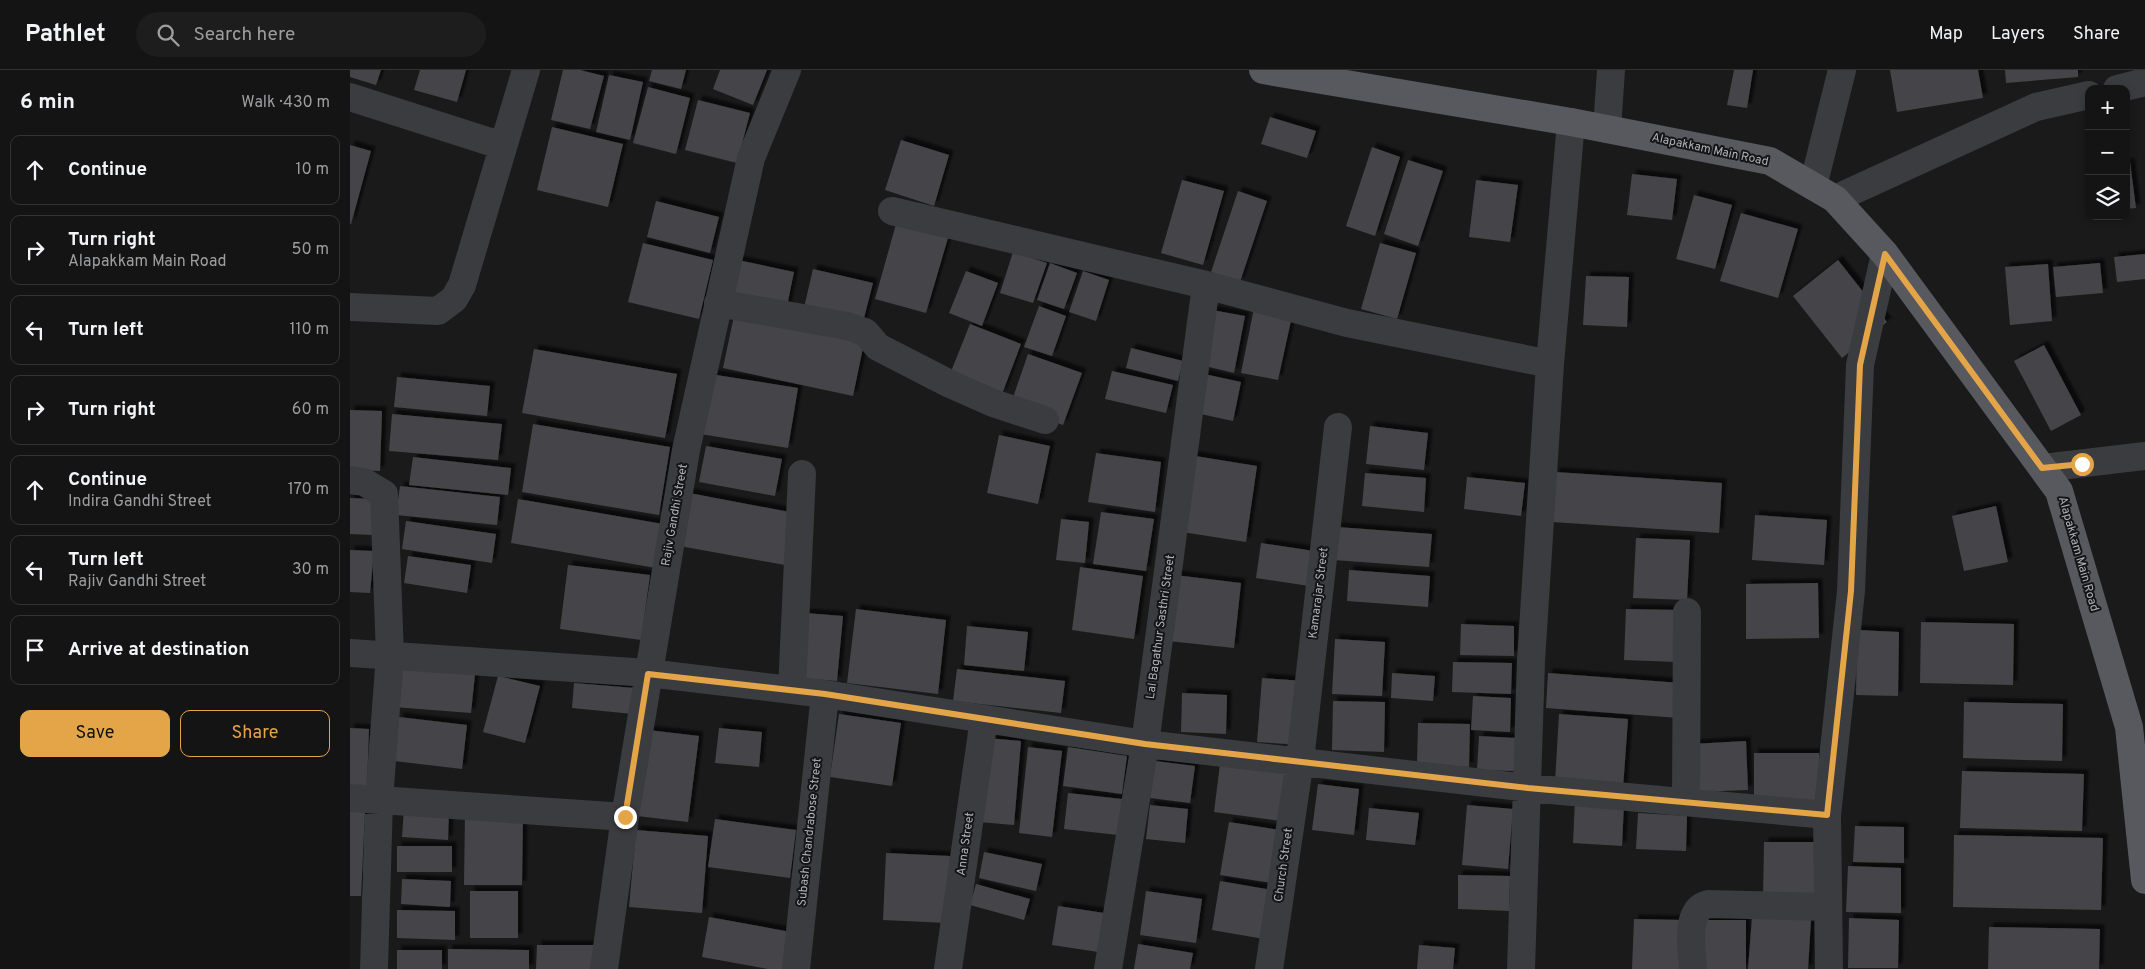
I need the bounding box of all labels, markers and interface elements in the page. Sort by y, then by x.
search box [136,12,486,57]
text: Pathlet [25,20,106,50]
icon: search [154,21,182,49]
text: Search here [194,23,295,47]
text: Map [1929,23,1963,46]
text: Layers [1991,23,2045,46]
text: Share [2073,23,2120,46]
map controls [2085,85,2130,220]
button: + [2085,85,2130,130]
text: 6 min [20,89,75,116]
text: Walk · 430 m [241,93,330,113]
street label: Alapakkam Main Road [1650,130,1770,170]
button: − [2085,130,2130,175]
icon: ahead [21,156,49,184]
text: Continue [68,158,147,182]
text: 10 m [295,160,329,180]
button: layers [2085,175,2130,220]
text: Turn right [68,228,156,252]
icon: right [21,236,49,264]
text: 50 m [292,240,329,260]
text: Alapakkam Main Road [68,252,227,272]
icon: left [21,316,49,344]
text: Turn left [68,318,144,342]
text: 110 m [289,320,329,340]
icon: right [21,396,49,424]
text: Turn right [68,398,156,422]
text: 60 m [292,400,329,420]
route start [2071,453,2094,476]
street label: Rajiv Gandhi Street [658,463,692,567]
text: Continue [68,468,147,492]
icon: ahead [21,476,49,504]
text: 170 m [288,480,329,500]
text: Indira Gandhi Street [68,492,212,512]
street label: Alapakkam Main Road [2054,495,2102,613]
street label: Kamarajar Street [1305,546,1333,640]
text: Turn left [68,548,144,572]
street label: Lal Bagathur Sasthri Street [1143,554,1179,700]
icon: left [21,556,49,584]
text: 30 m [292,560,329,580]
text: Rajiv Gandhi Street [68,572,206,592]
icon: arrive [21,636,49,664]
text: Arrive at destination [68,638,249,662]
button: Save [20,710,170,757]
button: Share [180,710,330,757]
street label: Subash Chandrabose Street [794,757,826,907]
route end [614,806,637,829]
street label: Anna Street [954,811,978,877]
street label: Church Street [1271,827,1297,903]

